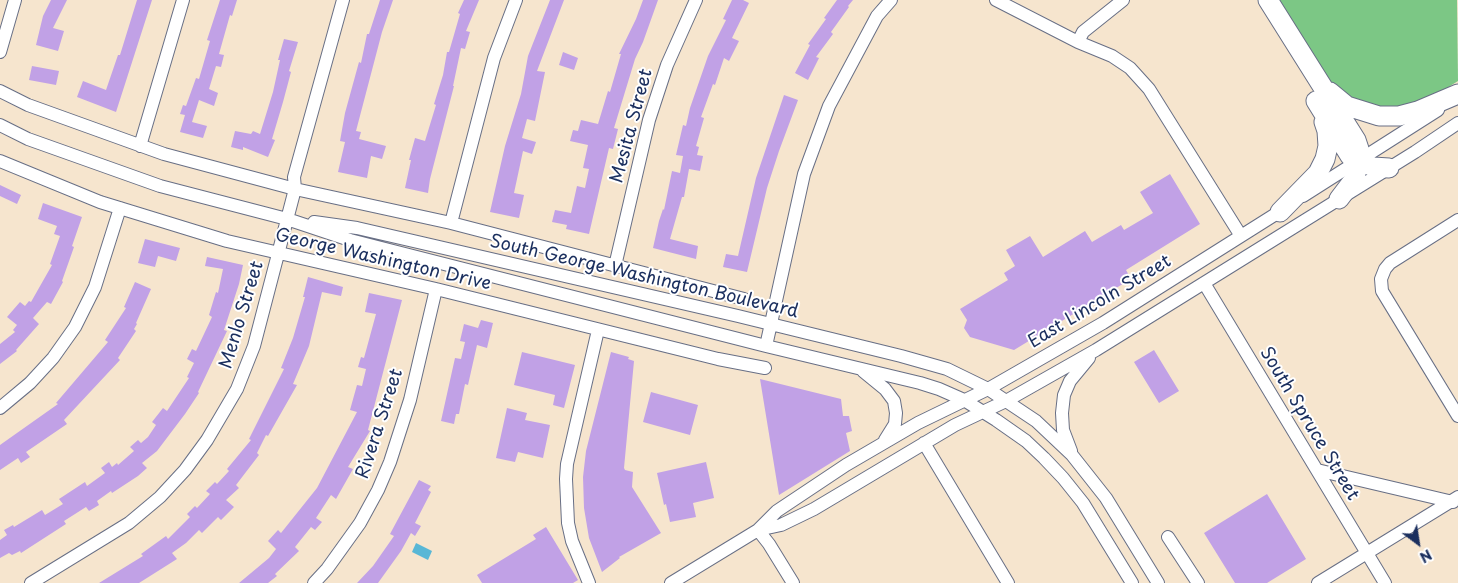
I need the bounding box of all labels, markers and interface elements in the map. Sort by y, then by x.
street label: Mesita Street [606,66,658,186]
street label: George Washington Drive [273,225,493,295]
street label: South George Washington Boulevard [488,231,800,323]
street label: East Lincoln Street [1025,251,1175,353]
street label: Menlo Street [215,259,269,371]
street label: South Spruce Street [1255,343,1363,505]
street label: Rivera Street [352,366,408,482]
north arrow [1393,518,1443,568]
text: N [1416,544,1436,568]

